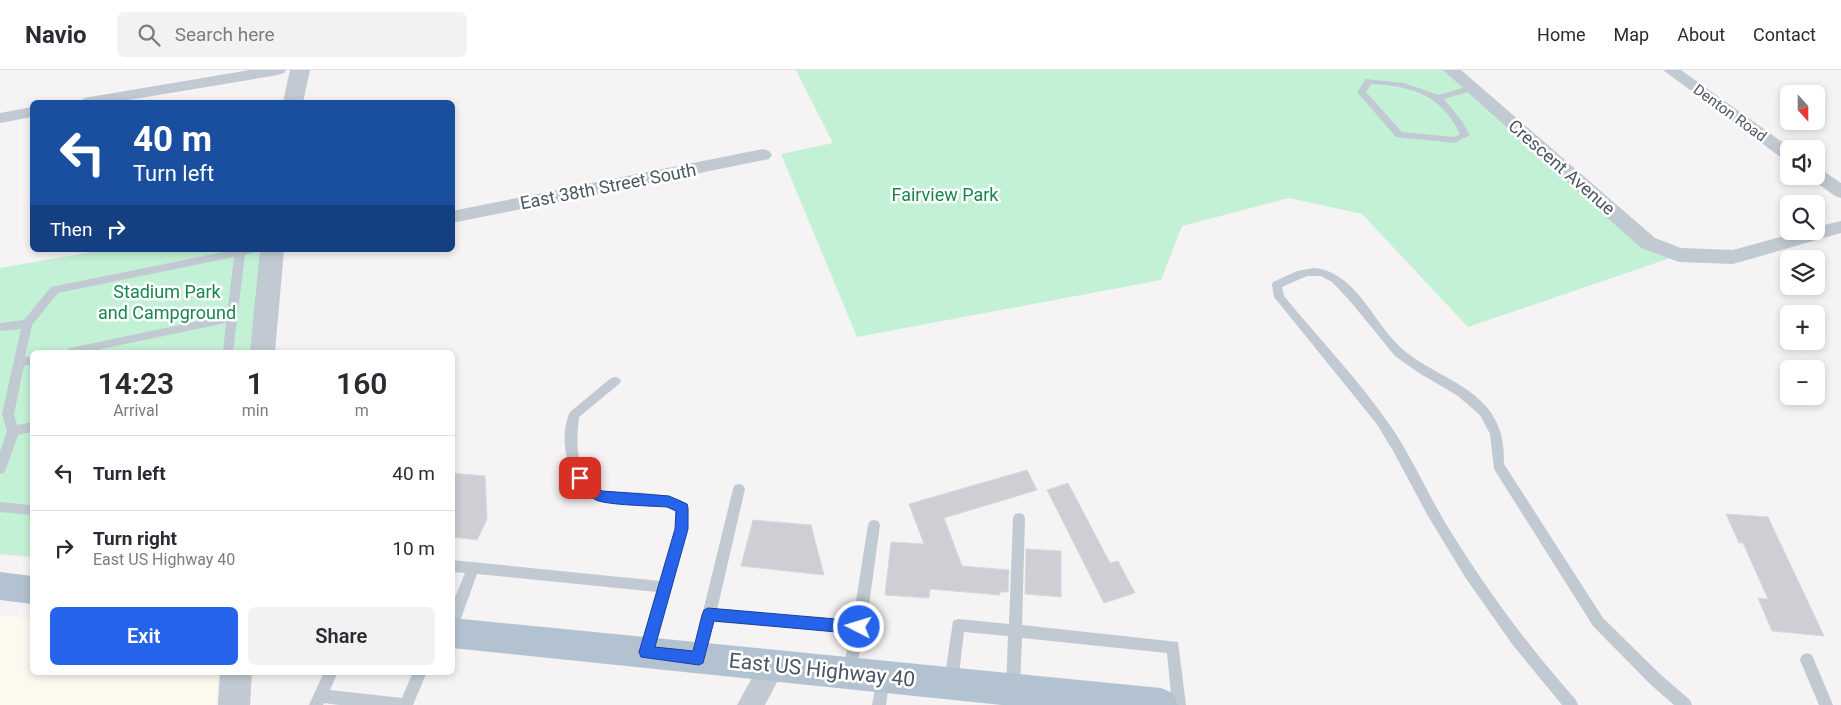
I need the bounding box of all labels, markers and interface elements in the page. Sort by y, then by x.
search box [117,12,467,57]
text: Navio [25,21,87,49]
icon: search [135,21,163,49]
text: Search here [175,23,275,46]
text: Home [1537,24,1586,45]
text: Map [1614,24,1649,45]
text: About [1677,24,1725,45]
text: Contact [1753,24,1816,45]
street label: Denton Road [1690,80,1770,146]
north arrow [1780,85,1825,130]
map controls [1780,85,1825,405]
street label: Crescent Avenue [1504,115,1620,219]
text: 40 m [133,119,212,160]
icon: left [50,120,115,185]
button: sound [1780,140,1825,185]
street label: East 38th Street South [518,159,698,213]
text: Turn left [133,161,214,186]
park label: Fairview Park [892,184,999,205]
button: search [1780,195,1825,240]
icon: right [102,215,130,243]
text: Then [50,218,92,241]
button: layers [1780,250,1825,295]
park label: Stadium Park and Campground [98,281,236,323]
button: + [1780,305,1825,350]
button: − [1780,360,1825,405]
text: 14:23 [98,366,174,401]
text: 1 [247,366,264,401]
text: 160 [336,366,387,401]
text: Arrival [113,401,159,420]
text: min [242,401,269,420]
text: m [355,401,369,420]
pin [559,457,601,499]
icon: left [50,459,78,487]
text: Turn left [93,462,166,485]
text: 40 m [392,462,435,485]
icon: arrive [566,464,594,492]
text: Turn right [93,527,177,550]
icon: right [50,534,78,562]
text: 10 m [392,537,435,560]
text: East US Highway 40 [93,550,235,569]
position arrow [832,600,884,652]
button: Exit [50,607,238,665]
button: Share [248,607,435,665]
street label: East US Highway 40 [728,648,916,692]

